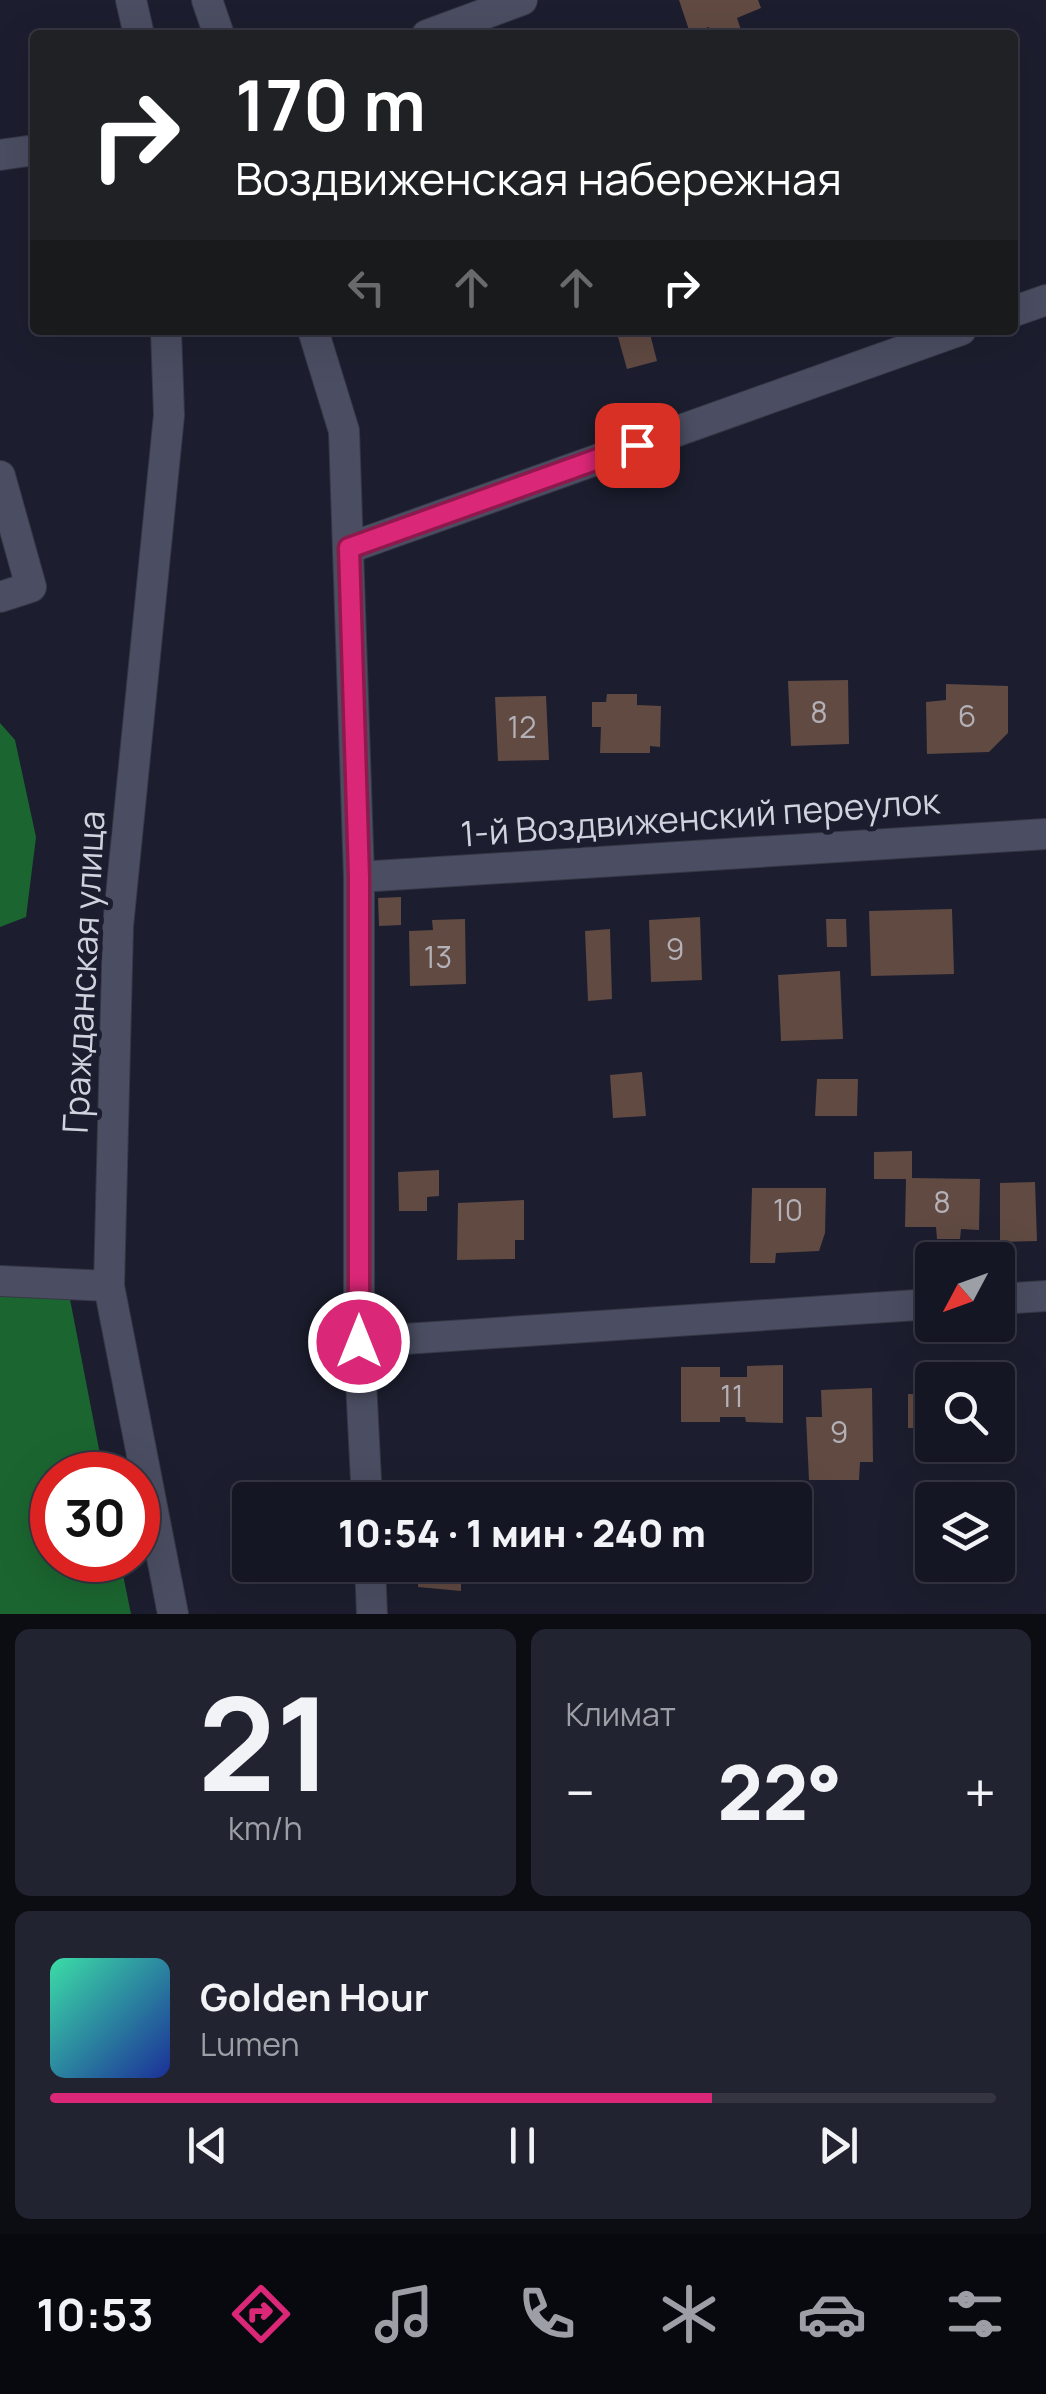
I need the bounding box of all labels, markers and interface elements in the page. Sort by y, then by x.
text: 170 m [235,56,426,152]
icon: right [70,70,200,200]
text: Воздвиженская набережная [235,147,842,209]
icon: left [339,260,394,315]
icon: ahead [444,260,499,315]
icon: ahead [549,260,604,315]
icon: right [654,260,709,315]
pin [595,403,680,488]
icon: arrive [610,418,665,473]
house number: 8 [810,691,828,732]
house number: 6 [958,695,976,736]
house number: 12 [508,706,536,747]
street label: 1-й Воздвиженский переулок [459,776,943,858]
street label: Гражданская улица [51,809,115,1135]
house number: 9 [666,928,684,969]
house number: 13 [424,936,452,977]
house number: 8 [933,1181,951,1222]
house number: 10 [773,1189,803,1230]
north arrow [915,1242,1015,1342]
map controls [915,1242,1015,1582]
position arrow [307,1290,411,1394]
button: search [915,1362,1015,1462]
house number: 11 [720,1375,744,1416]
house number: 9 [830,1411,848,1452]
speed limit sign: 30 [30,1452,160,1582]
button: layers [915,1482,1015,1582]
text: 10:54 · 1 мин · 240 m [338,1506,706,1558]
text: 21 [198,1652,332,1830]
text: Климат [566,1692,676,1736]
text: 22° [718,1740,842,1843]
text: − [566,1754,595,1830]
text: + [964,1754,996,1830]
text: km/h [228,1806,302,1850]
text: Golden Hour [200,1970,429,2022]
text: Lumen [200,2022,300,2066]
icon: previous [180,2118,235,2173]
icon: pause [495,2118,550,2173]
icon: next [811,2118,866,2173]
icon: directions [226,2279,296,2349]
icon: music [369,2279,439,2349]
icon: phone [512,2279,582,2349]
icon: climate [654,2279,724,2349]
icon: car [797,2279,867,2349]
icon: filters [940,2279,1010,2349]
text: 10:53 [36,2283,154,2345]

